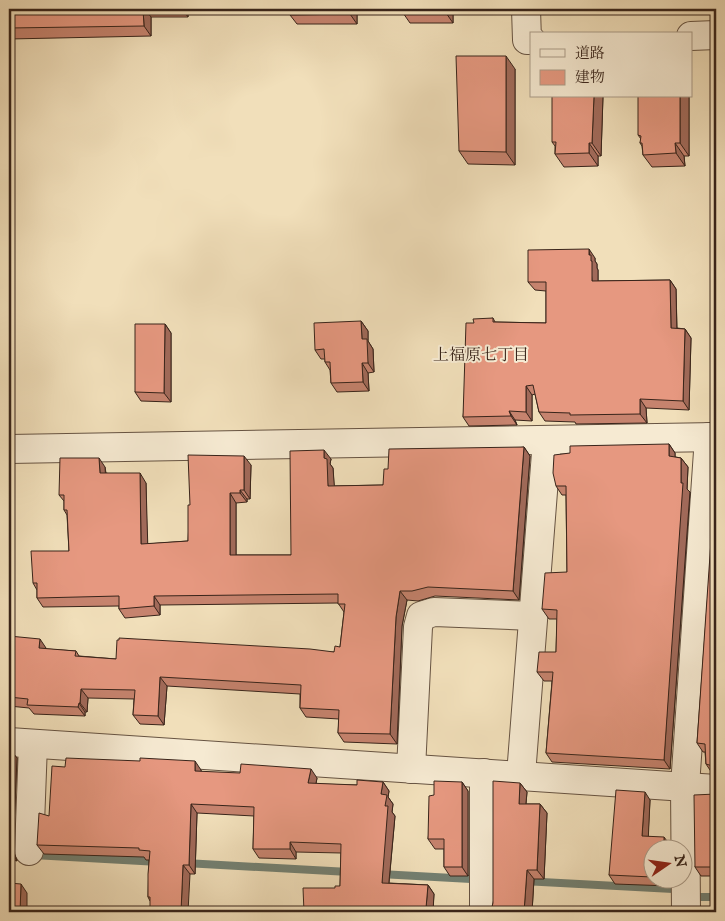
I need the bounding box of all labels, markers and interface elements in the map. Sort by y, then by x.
legend [530,32,692,98]
text: 道路 [575,44,605,63]
text: 建物 [575,68,605,87]
district label: 上福原七丁目 [433,346,529,366]
north arrow [642,838,692,888]
text: N [669,852,690,869]

